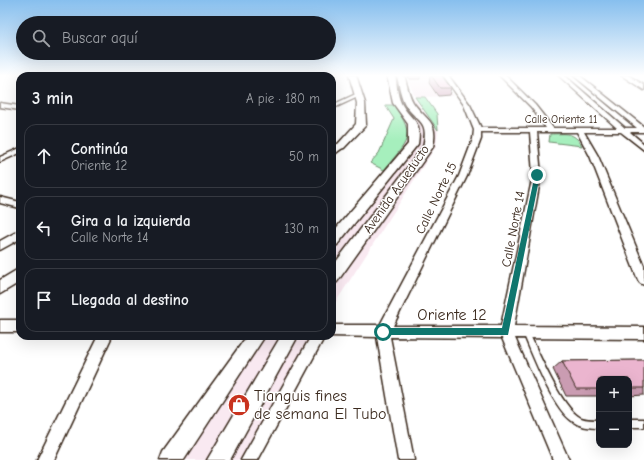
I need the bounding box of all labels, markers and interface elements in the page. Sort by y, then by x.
search box [16,16,336,60]
icon: search [30,27,52,49]
text: Buscar aquí [62,29,138,47]
text: 3 min [32,89,73,108]
text: A pie · 180 m [246,91,320,106]
street label: Calle Oriente 11 [525,113,597,126]
text: Continúa [71,140,128,158]
street label: Avenida Acueducto [360,142,432,236]
icon: ahead [33,145,55,167]
text: 50 m [289,149,319,164]
text: Oriente 12 [71,158,127,173]
street label: Calle Norte 15 [412,160,460,236]
route end [528,166,546,184]
street label: Calle Norte 14 [498,190,528,268]
text: Gira a la izquierda [71,212,191,230]
icon: left [33,217,55,239]
text: 130 m [284,221,319,236]
text: Calle Norte 14 [71,230,148,245]
icon: arrive [33,289,55,311]
text: Llegada al destino [71,291,189,309]
street label: Oriente 12 [417,306,487,324]
route start [374,323,392,341]
map controls [596,376,632,448]
button: + [596,376,632,412]
place label: Tianguis fines de semana El Tubo [254,387,386,423]
shop icon: Tianguis fines de semana El Tubo [226,392,252,418]
button: − [596,412,632,448]

